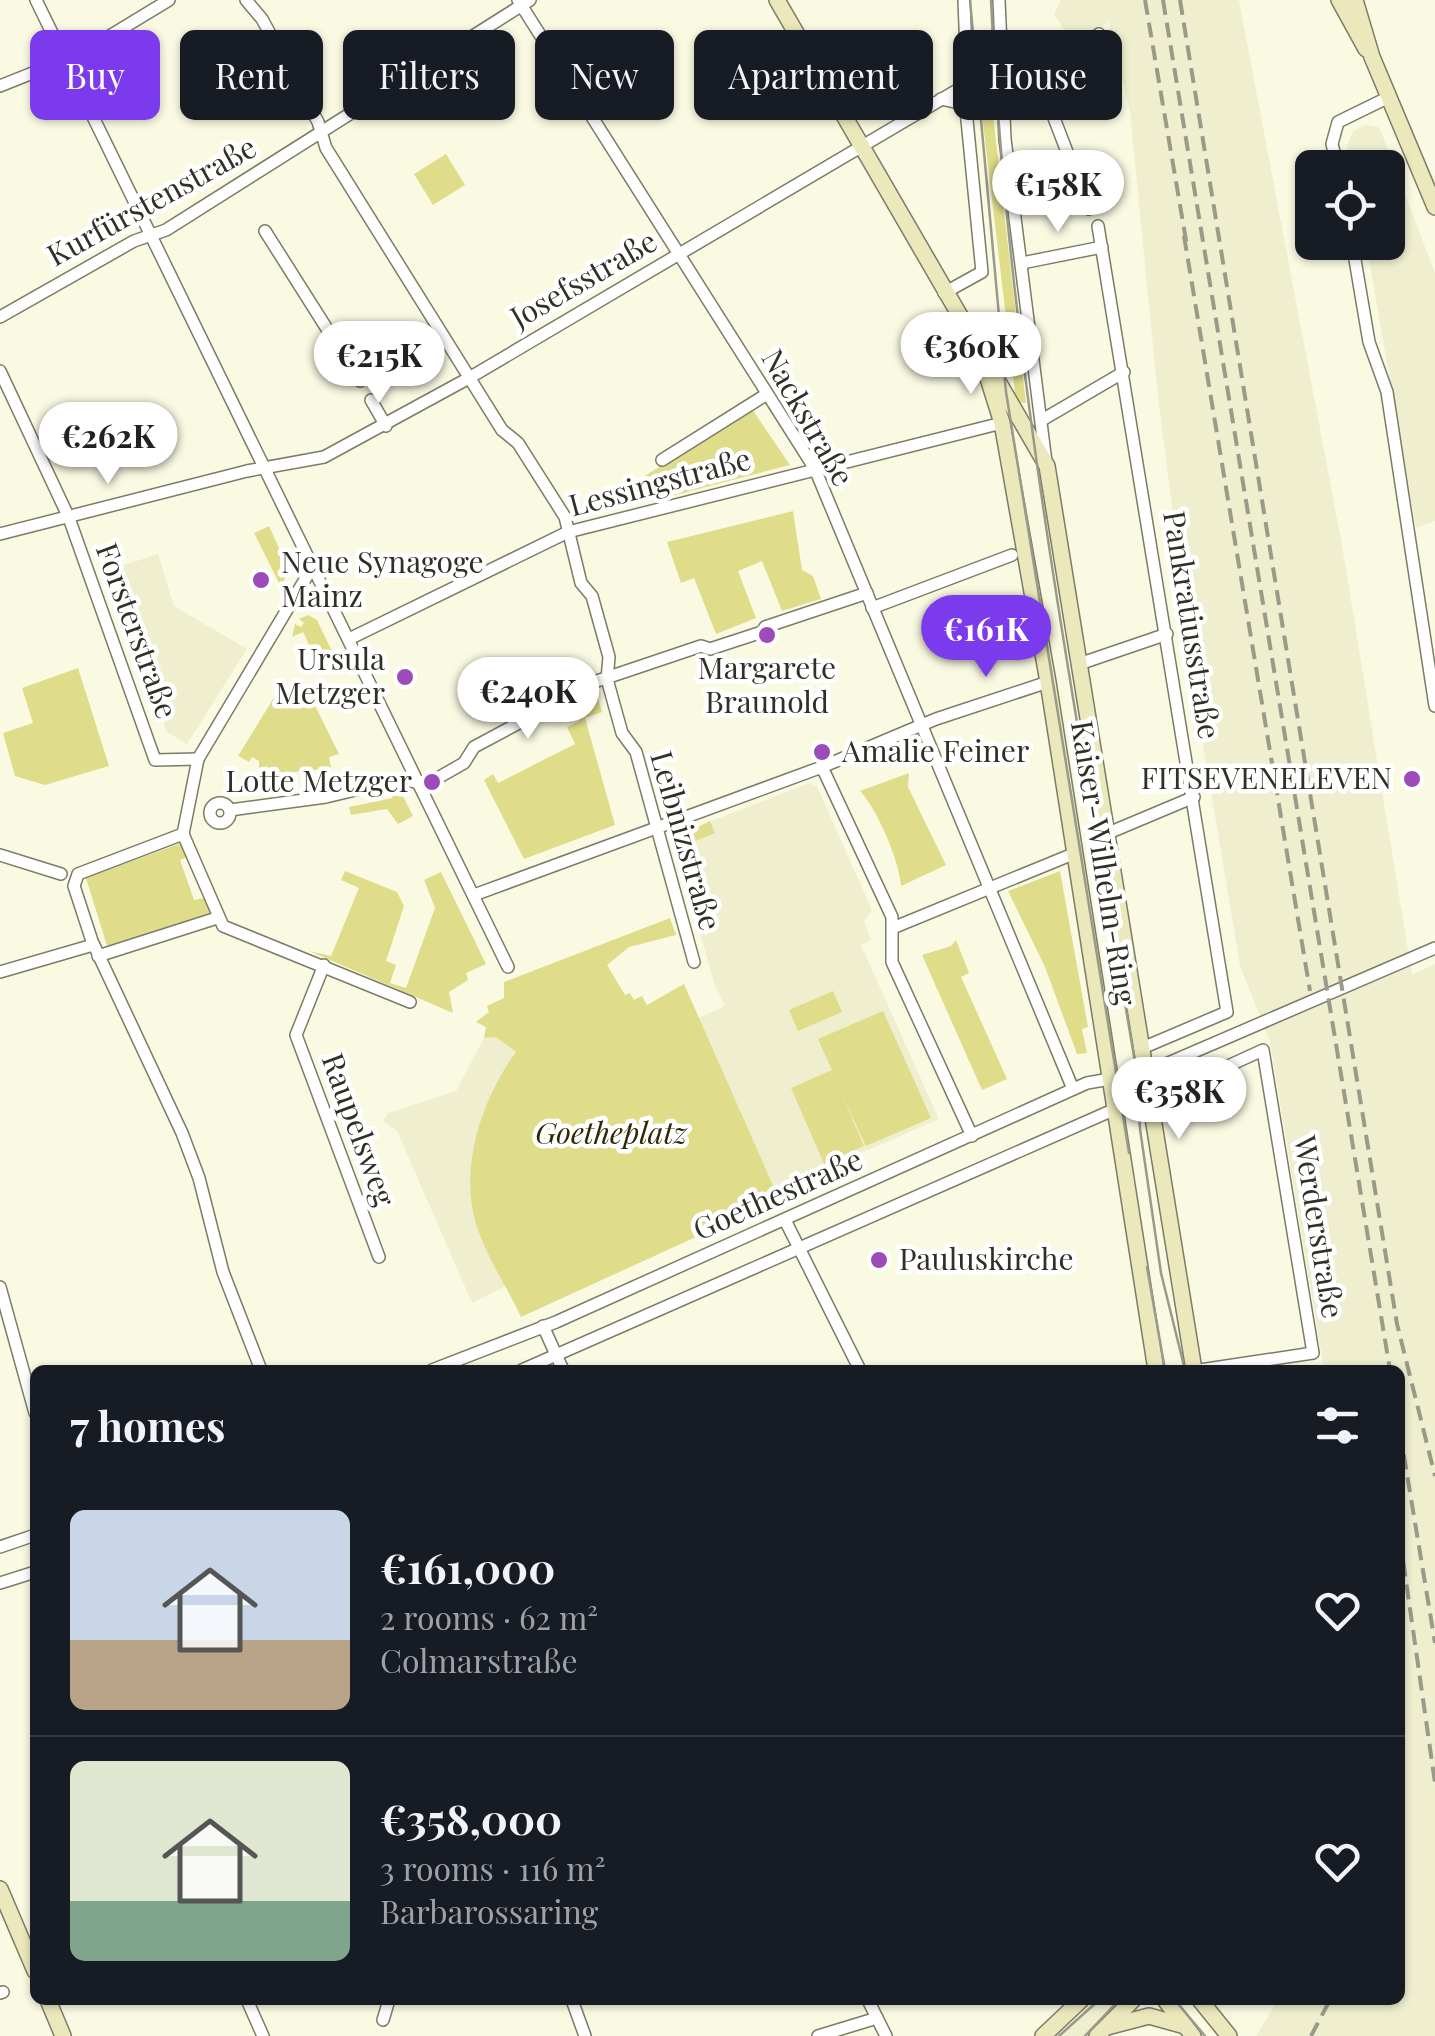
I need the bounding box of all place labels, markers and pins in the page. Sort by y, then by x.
pin: €158K [988,150,1128,235]
pin: €360K [901,312,1041,397]
pin: €215K [309,321,449,406]
pin: €262K [38,402,178,487]
place label: Neue Synagoge Mainz [281,541,484,615]
marker: Neue Synagoge Mainz [250,569,272,591]
pin: €161K [916,595,1056,680]
marker: Margarete Braunold [756,624,778,646]
place label: Ursula Metzger [275,638,385,712]
place label: Margarete Braunold [698,647,836,721]
pin: €240K [458,657,598,742]
marker: Ursula Metzger [394,666,416,688]
place label: Amalie Feiner [841,730,1029,770]
marker: Amalie Feiner [811,741,833,763]
place label: FITSEVENELEVEN [1141,757,1392,797]
place label: Lotte Metzger [225,760,412,800]
marker: FITSEVENELEVEN [1401,768,1423,790]
marker: Lotte Metzger [421,771,443,793]
pin: €358K [1109,1057,1249,1142]
place label: Pauluskirche [899,1238,1074,1278]
marker: Pauluskirche [868,1249,890,1271]

